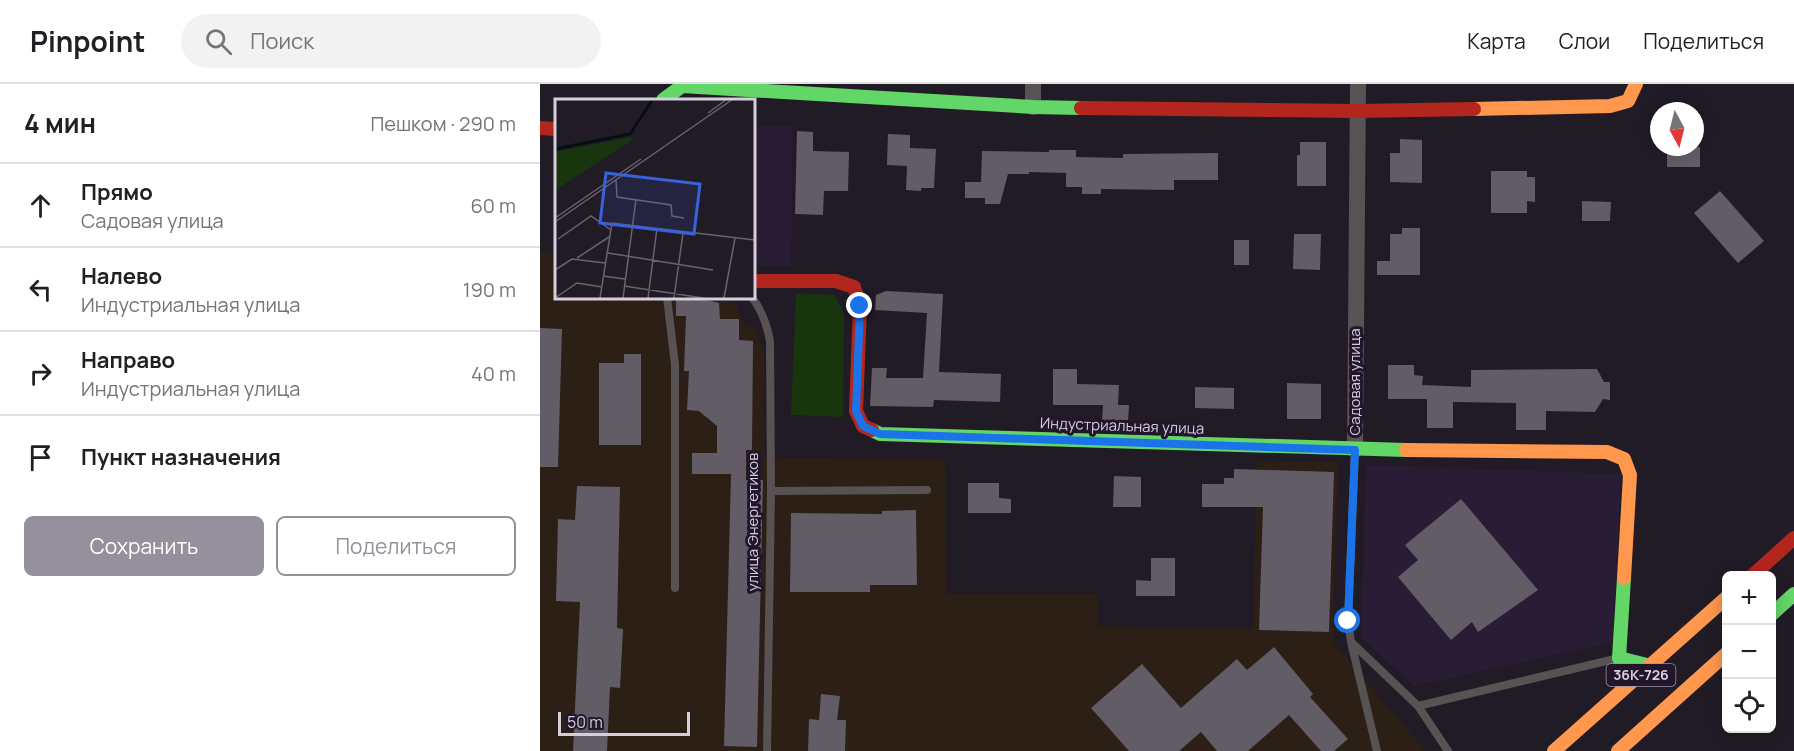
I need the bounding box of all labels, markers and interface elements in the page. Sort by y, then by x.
search box [181,14,601,68]
text: Pinpoint [30,22,145,60]
icon: search [202,25,235,58]
text: Поиск [250,26,314,56]
text: Карта [1467,27,1526,55]
text: Слои [1559,27,1610,55]
text: Поделиться [1643,27,1764,55]
inset map [555,99,754,298]
north arrow [1650,102,1704,156]
text: 4 мин [24,105,96,141]
text: Пешком · 290 m [370,110,516,137]
text: Прямо [81,177,153,207]
icon: ahead [24,189,57,222]
text: 60 m [470,192,516,219]
text: Садовая улица [81,207,224,234]
text: Налево [81,261,162,291]
icon: left [24,273,57,306]
text: 190 m [463,276,516,303]
text: Индустриальная улица [81,291,300,318]
route end [846,292,872,318]
street label: Садовая улица [1344,329,1365,435]
text: Направо [81,345,175,375]
icon: right [24,357,57,390]
text: 40 m [471,360,516,387]
text: Индустриальная улица [81,375,300,402]
street label: Индустриальная улица [1039,412,1205,439]
icon: arrive [24,441,57,474]
text: Пункт назначения [81,442,281,472]
street label: улица Энергетиков [742,453,763,591]
button: Сохранить [24,516,264,576]
button: Поделиться [276,516,516,576]
map controls [1722,571,1776,733]
button: + [1722,571,1776,625]
route start [1334,607,1360,633]
button: − [1722,625,1776,679]
road number: 36К-726 [1606,664,1676,686]
button: locate [1722,679,1776,733]
scale bar [558,709,690,736]
text: 50 m [567,711,603,733]

